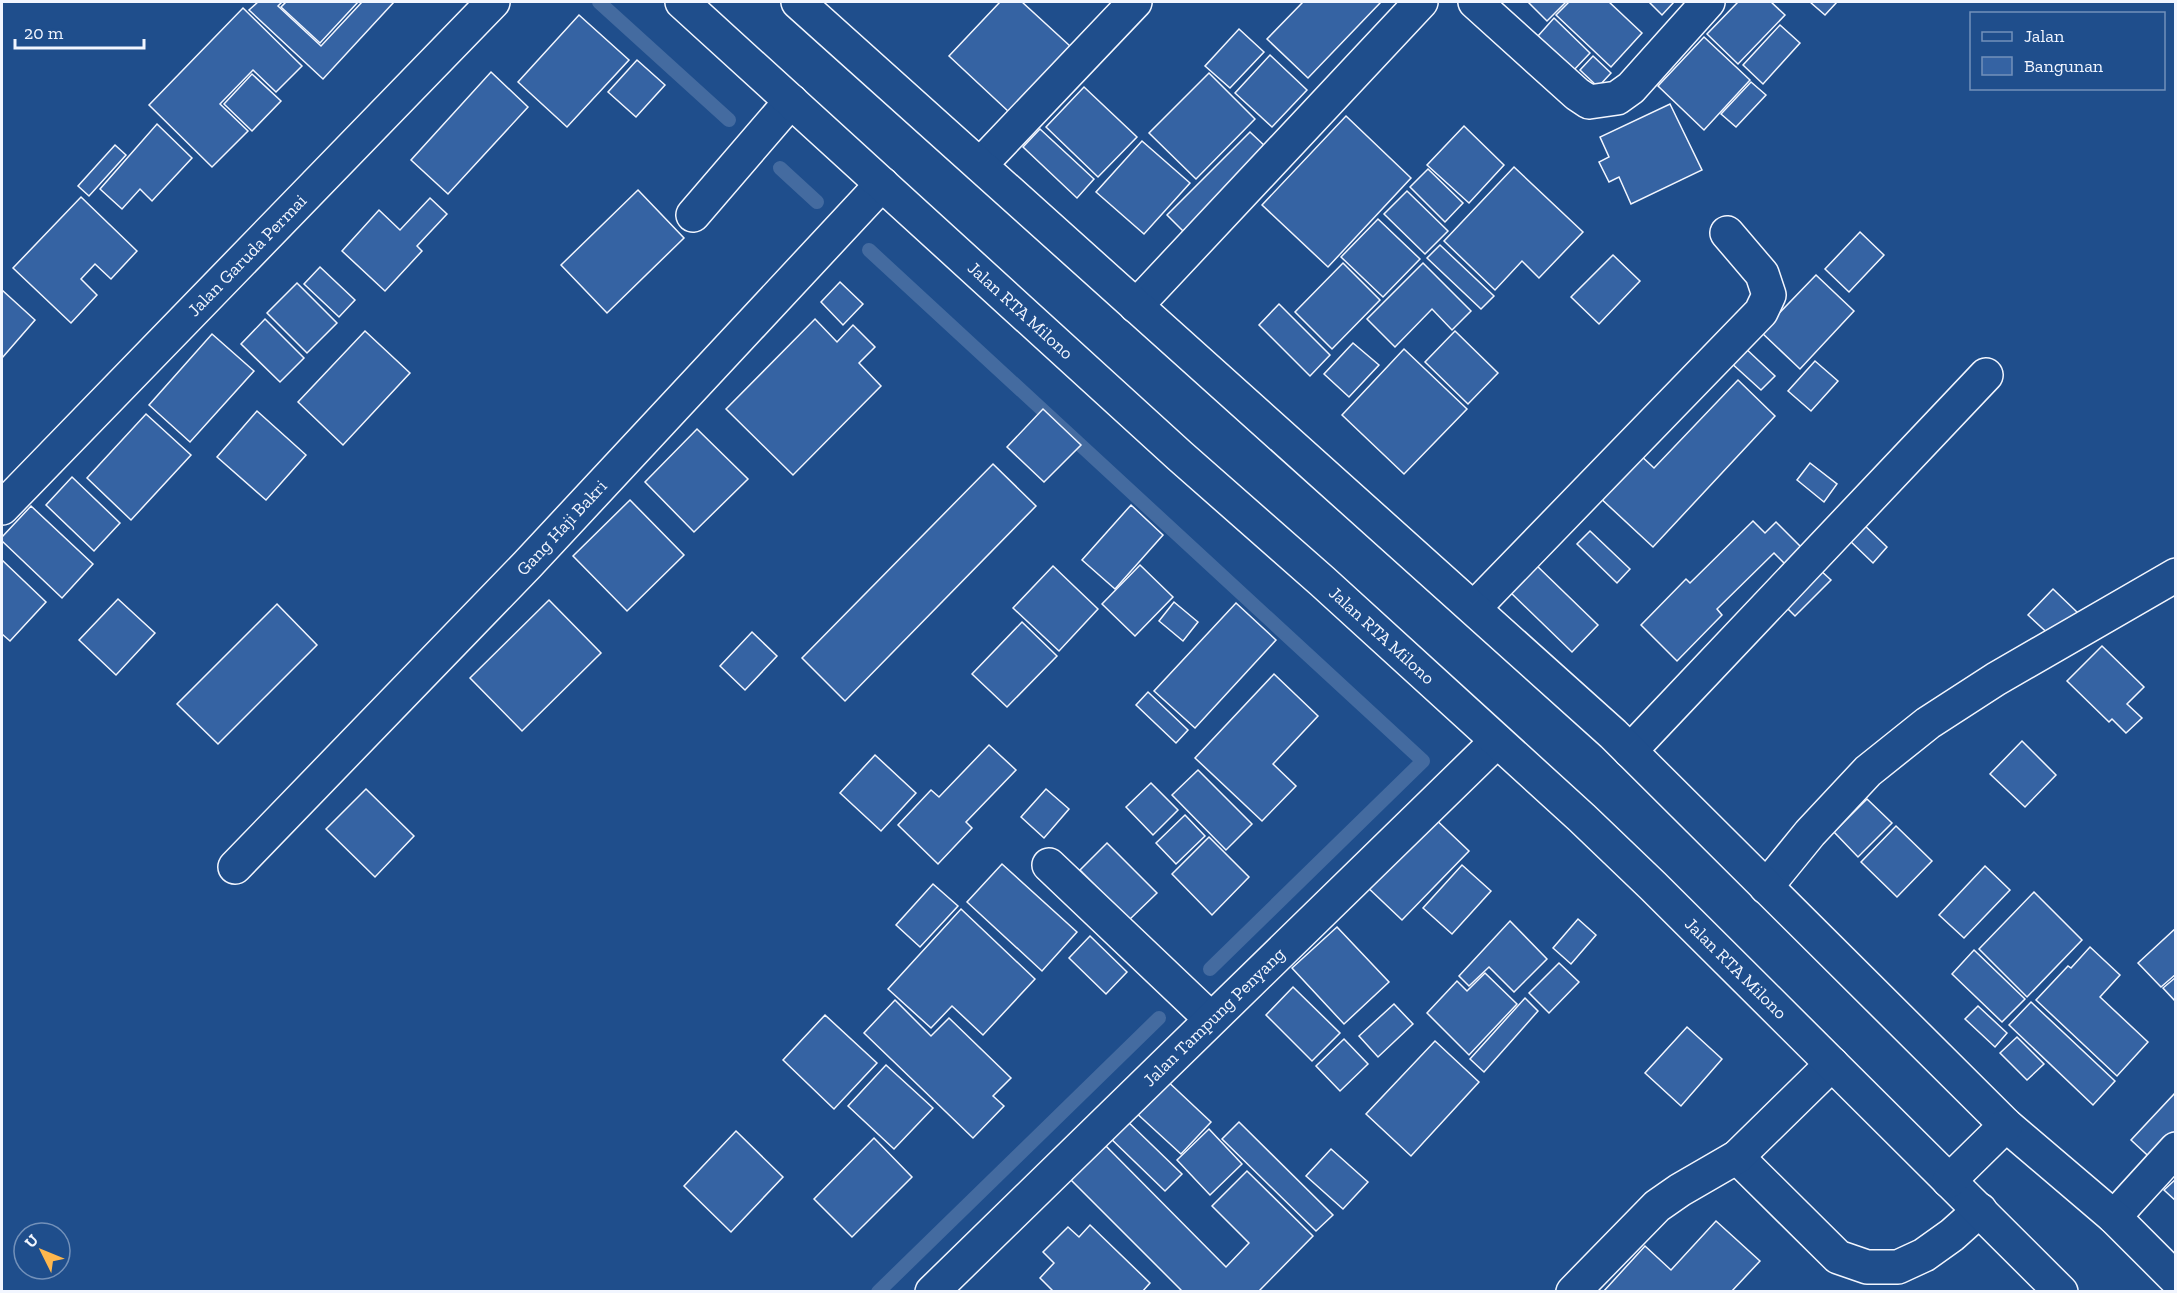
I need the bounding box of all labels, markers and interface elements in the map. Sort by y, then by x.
scale bar [15,12,144,50]
legend [1970,12,2165,90]
text: 20 m [24,22,64,44]
text: Jalan [2024,25,2065,47]
text: Bangunan [2024,55,2104,77]
street label: Jalan Garuda Permai [183,190,311,321]
street label: Jalan RTA Milono [963,257,1078,364]
street label: Gang Haji Bakri [512,475,612,580]
street label: Jalan RTA Milono [1324,582,1439,689]
street label: Jalan RTA Milono [1680,913,1791,1024]
street label: Jalan Tampung Penyang [1139,943,1290,1091]
north arrow [12,1221,72,1281]
text: U [21,1230,43,1252]

